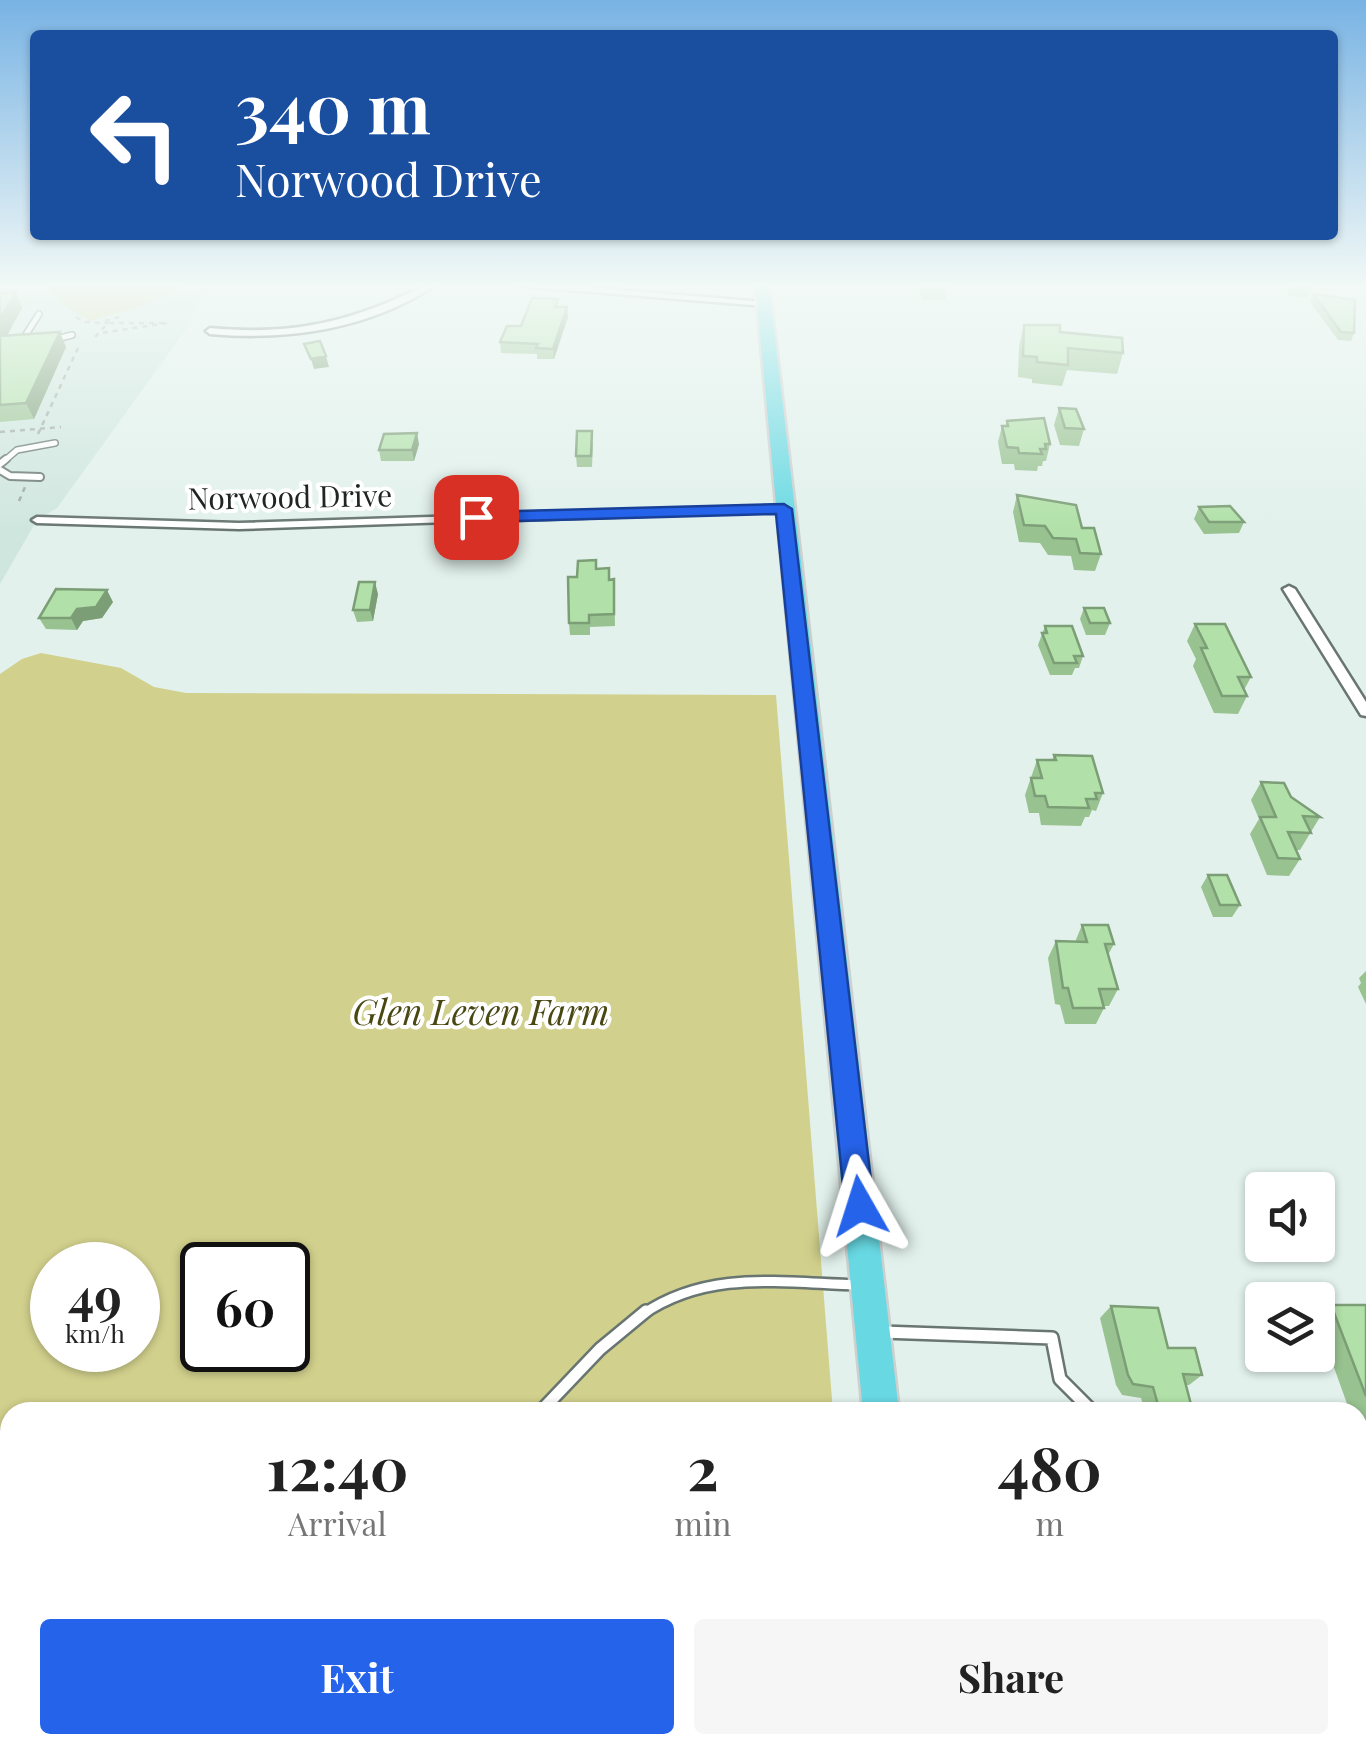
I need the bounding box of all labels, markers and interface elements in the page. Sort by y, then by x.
text: 340 m [235,58,431,152]
icon: left [70,70,200,200]
text: Norwood Drive [235,148,542,208]
street label: Norwood Drive [187,474,393,518]
pin [434,475,519,560]
icon: arrive [449,490,504,545]
park label: Glen Leven Farm [353,987,609,1034]
position arrow [808,1154,912,1258]
map controls [1245,1172,1335,1372]
button: sound [1245,1172,1335,1262]
speed limit sign: 60 [180,1242,310,1372]
text: 49 [68,1261,122,1328]
button: layers [1245,1282,1335,1372]
text: km/h [65,1316,125,1349]
text: 12:40 [266,1426,408,1506]
text: 2 [687,1426,719,1506]
text: 480 [998,1426,1102,1506]
text: Arrival [288,1501,387,1544]
text: min [675,1501,731,1544]
text: m [1036,1501,1064,1544]
button: Exit [40,1619,674,1734]
button: Share [694,1619,1328,1734]

